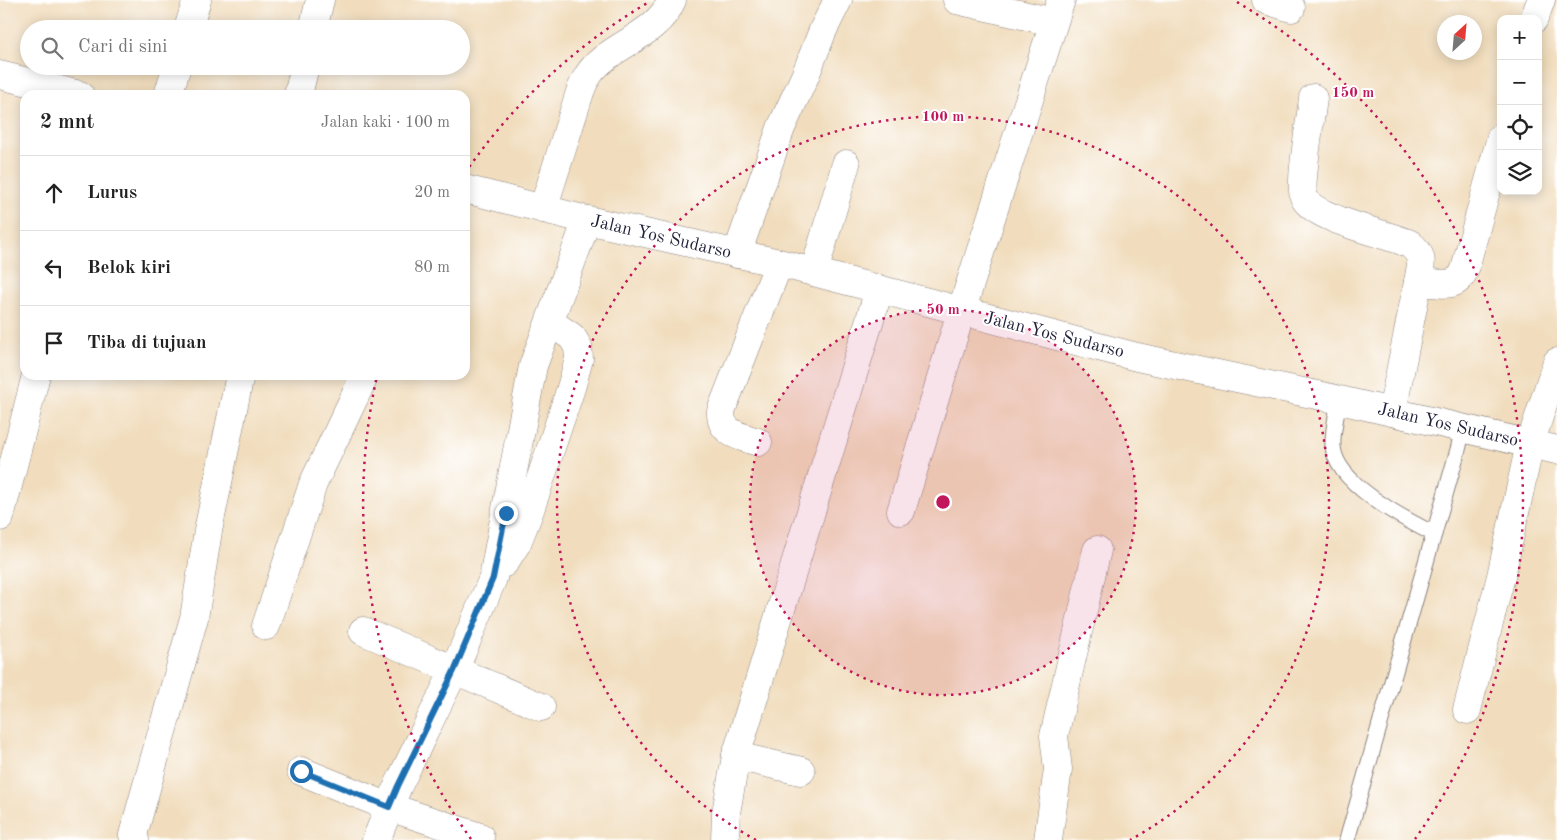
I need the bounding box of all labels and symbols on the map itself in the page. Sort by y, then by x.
north arrow [1437,15,1482,60]
text: 150 m [1332,86,1374,101]
text: 100 m [922,110,964,125]
street label: Jalan Yos Sudarso [589,212,733,262]
text: 50 m [926,303,960,318]
street label: Jalan Yos Sudarso [982,309,1126,361]
street label: Jalan Yos Sudarso [1376,400,1520,450]
centre of rings [934,493,952,511]
route end [495,502,518,525]
route start [290,760,313,783]

